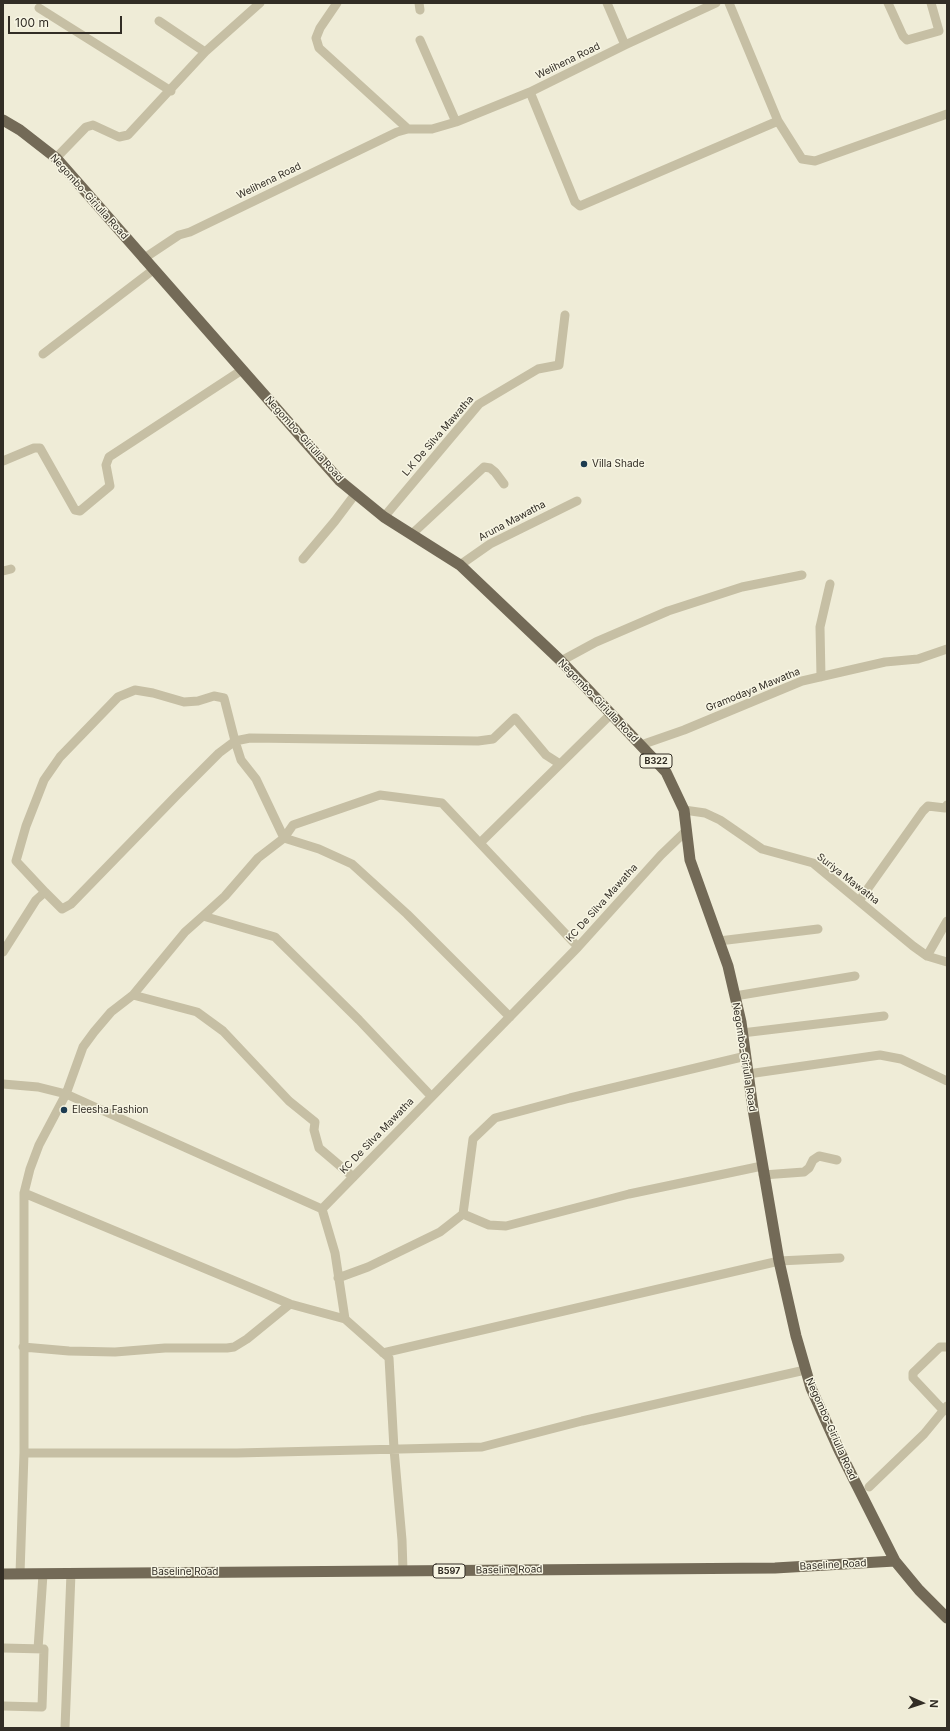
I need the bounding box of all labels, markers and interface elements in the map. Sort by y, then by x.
scale bar [10,8,124,34]
text: 100 m [15,15,49,30]
street label: Welihena Road [534,40,602,82]
street label: Negombo-Giriulla Road [48,152,130,242]
street label: Welihena Road [235,160,303,202]
street label: L.K De Silva Mawatha [400,393,476,479]
street label: Negombo-Giriulla Road [263,394,345,484]
place label: Villa Shade [592,458,644,470]
marker: Villa Shade [579,459,589,469]
street label: Aruna Mawatha [476,498,548,544]
street label: Negombo-Giriulla Road [555,657,641,745]
street label: Gramodaya Mawatha [704,666,802,714]
road number: B322 [640,754,672,768]
street label: Suriya Mawatha [814,851,882,907]
street label: KC De Silva Mawatha [564,861,640,945]
street label: Negombo-Giriulla Road [729,1001,759,1113]
street label: KC De Silva Mawatha [338,1096,416,1176]
place label: Eleesha Fashion [72,1104,149,1116]
marker: Eleesha Fashion [59,1105,69,1115]
street label: Negombo-Giriulla Road [803,1376,859,1482]
street label: Baseline Road [799,1557,867,1573]
street label: Baseline Road [476,1563,542,1577]
road number: B597 [433,1564,465,1578]
street label: Baseline Road [152,1566,218,1578]
north arrow [902,1683,942,1723]
text: N [927,1699,941,1708]

